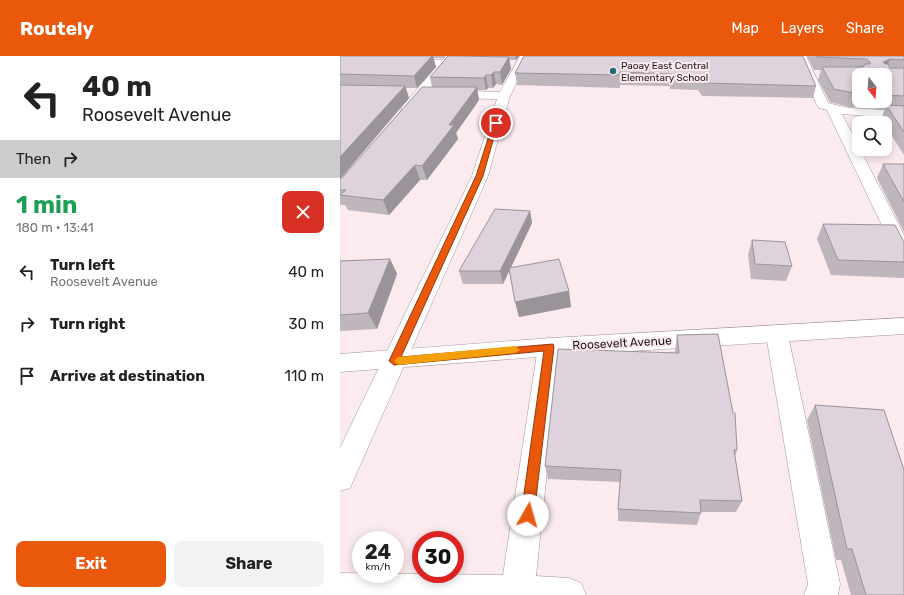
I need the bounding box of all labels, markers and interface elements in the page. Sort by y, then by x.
text: Routely [20,17,94,40]
text: Map [732,20,759,37]
text: Layers [781,20,824,37]
text: Share [846,20,884,37]
place label: Paoay East Central Elementary School [621,60,709,84]
marker: Paoay East Central Elementary School [608,66,618,76]
north arrow [852,68,892,108]
map controls [852,68,892,156]
text: 40 m [82,70,152,103]
icon: left [16,72,68,124]
text: Roosevelt Avenue [82,104,231,126]
pin [479,106,513,140]
icon: arrive [485,112,507,134]
button: search [852,116,892,156]
icon: right [59,148,81,170]
text: Then [16,150,51,168]
text: 1 min [16,191,77,219]
button: close [282,191,324,233]
text: 180 m · 13:41 [16,220,94,235]
text: Turn left [50,256,115,274]
icon: left [16,261,38,283]
text: 40 m [288,263,324,281]
text: Roosevelt Avenue [50,274,158,289]
icon: right [16,313,38,335]
text: Turn right [50,315,125,333]
text: 30 m [288,315,324,333]
street label: Roosevelt Avenue [572,333,672,353]
icon: arrive [16,365,38,387]
text: Arrive at destination [50,367,205,385]
text: 110 m [285,367,324,385]
position arrow [507,494,549,536]
speed limit sign: 30 [412,531,464,583]
text: 24 [365,540,391,564]
button: Exit [16,541,166,587]
button: Share [174,541,324,587]
text: km/h [366,561,390,573]

